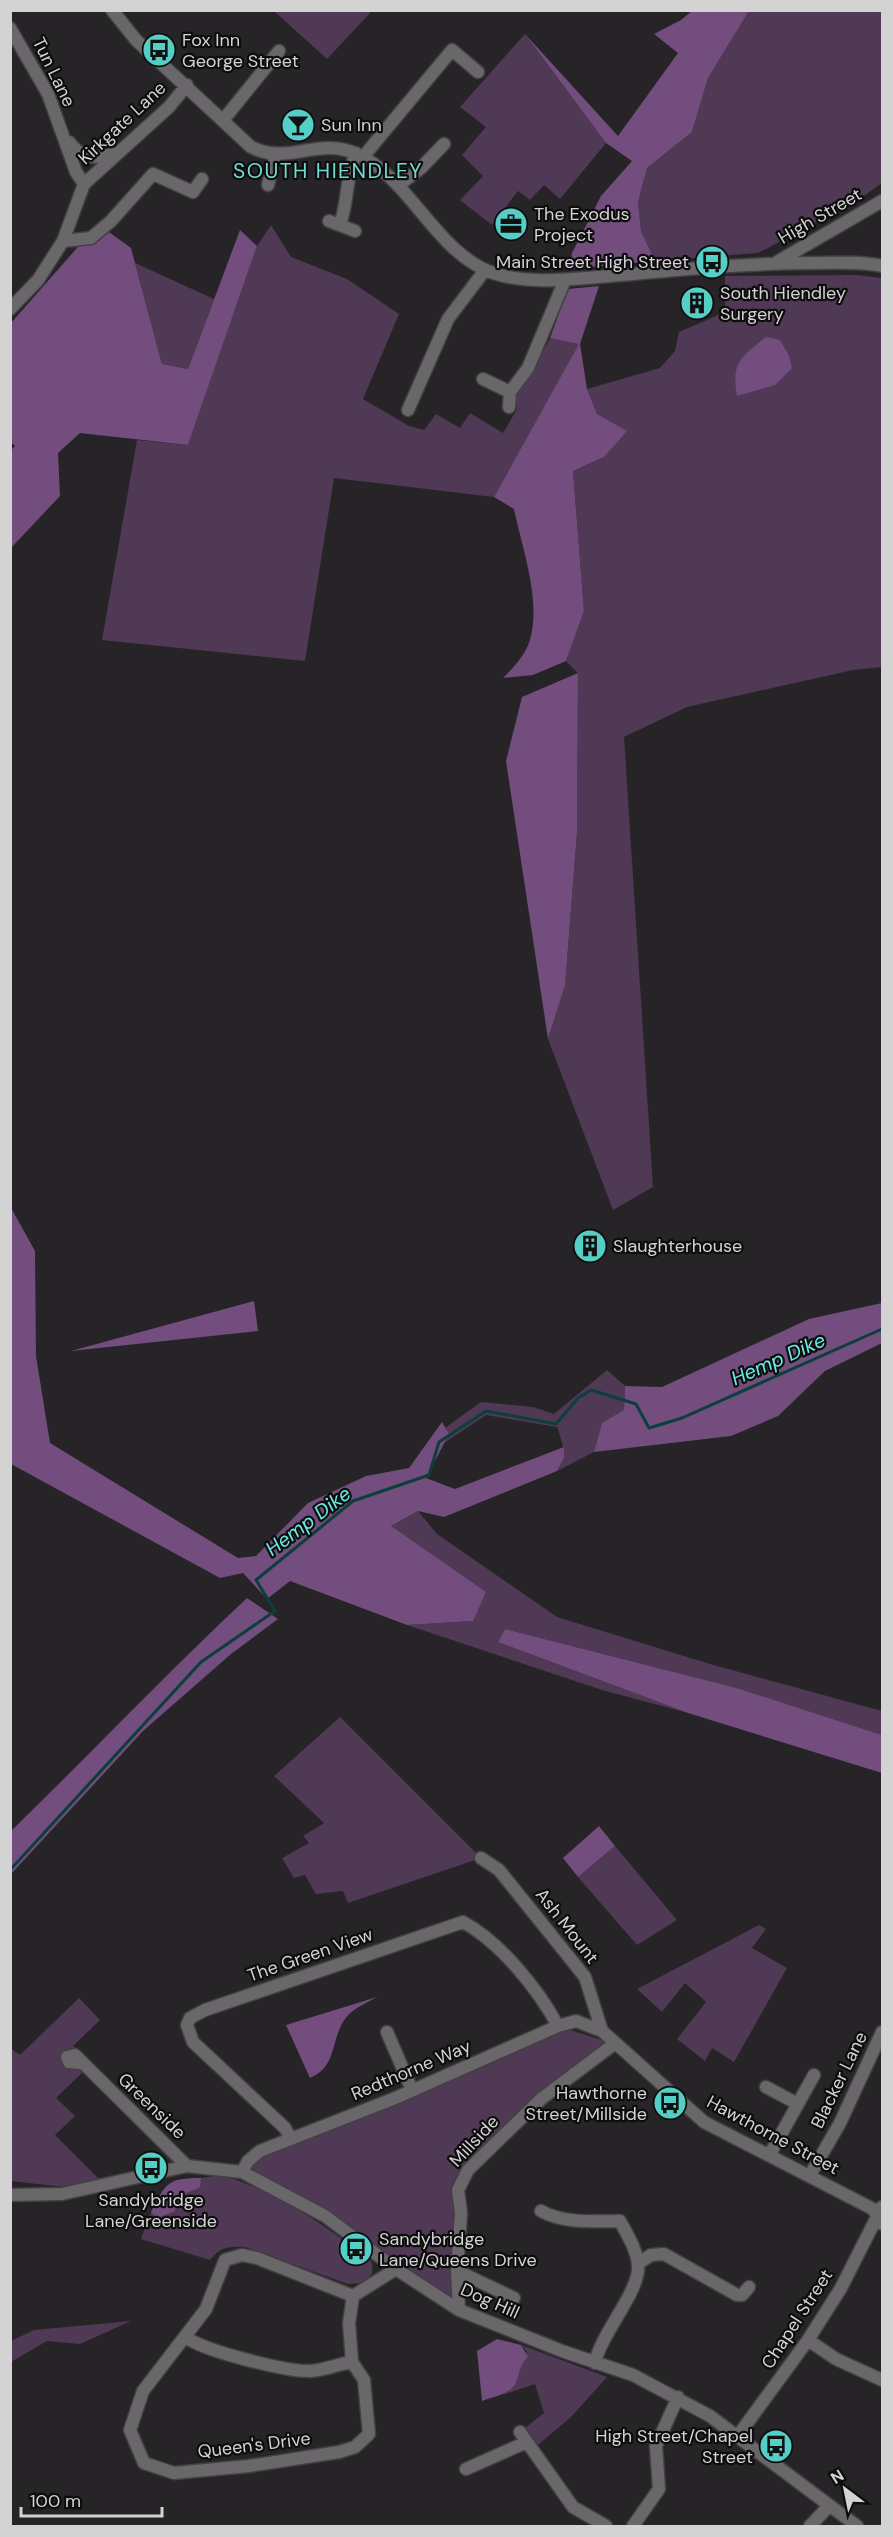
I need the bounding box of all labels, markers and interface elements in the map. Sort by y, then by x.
place label: Fox Inn George Street [182,28,299,73]
bus stop icon: Fox Inn George Street [141,32,177,68]
street label: Tun Lane [27,33,81,111]
street label: Kirkgate Lane [73,76,171,170]
bar icon: Sun Inn [280,107,316,143]
place label: Sun Inn [321,113,382,137]
district label: SOUTH HIENDLEY [233,157,423,185]
street label: High Street [774,182,866,250]
place label: The Exodus Project [534,202,630,247]
office icon: The Exodus Project [493,206,529,242]
bus stop icon: Main Street High Street [694,244,730,280]
place label: Main Street High Street [496,250,689,274]
place label: South Hiendley Surgery [720,281,846,326]
building icon: South Hiendley Surgery [679,285,715,321]
building icon: Slaughterhouse [572,1228,608,1264]
place label: Slaughterhouse [613,1234,742,1258]
water label: Hemp Dike [727,1327,829,1391]
water label: Hemp Dike [260,1480,356,1562]
street label: Ash Mount [530,1883,604,1969]
street label: The Green View [244,1922,376,1988]
street label: Blacker Lane [805,2028,873,2132]
street label: Redthorne Way [347,2034,475,2106]
street label: Greenside [113,2068,191,2144]
place label: Hawthorne Street/Millside [526,2081,647,2126]
bus stop icon: Hawthorne Street/Millside [652,2085,688,2121]
street label: Hawthorne Street [703,2090,843,2180]
street label: Millside [444,2110,504,2172]
bus stop icon: Sandybridge Lane/Greenside [133,2150,169,2186]
place label: Sandybridge Lane/Greenside [85,2188,217,2233]
place label: Sandybridge Lane/Queens Drive [379,2227,537,2272]
bus stop icon: Sandybridge Lane/Queens Drive [338,2231,374,2267]
street label: Chapel Street [756,2265,838,2373]
street label: Dog Hill [457,2277,523,2325]
place label: High Street/Chapel Street [595,2424,753,2469]
street label: Queen's Drive [196,2426,312,2464]
bus stop icon: High Street/Chapel Street [758,2428,794,2464]
north arrow [815,2459,875,2519]
text: N [827,2465,848,2489]
scale bar [21,2480,162,2518]
text: 100 m [30,2489,81,2513]

